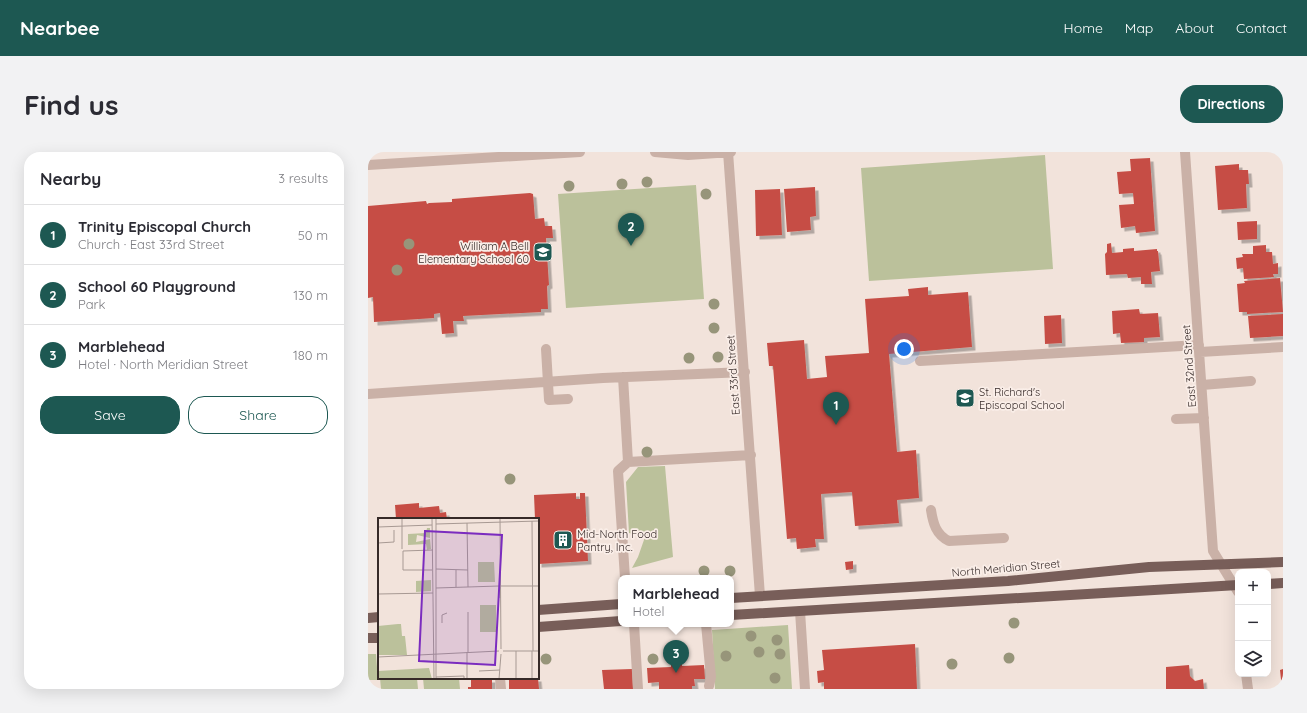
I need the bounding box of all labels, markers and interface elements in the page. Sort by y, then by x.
text: Nearbee [20,16,100,40]
text: Home [1064,19,1103,37]
text: Map [1125,19,1153,37]
text: About [1175,19,1214,37]
text: Contact [1236,19,1287,37]
button: Directions [1180,85,1283,123]
text: Find us [24,87,118,122]
text: Nearby [40,168,101,189]
text: 3 results [278,170,328,186]
pin: 2 [618,213,644,246]
text: Trinity Episcopal Church [78,217,251,236]
text: 1 [50,227,56,243]
text: 50 m [298,227,328,243]
text: Church · East 33rd Street [78,236,224,252]
place label: William A Bell Elementary School 60 [418,239,529,266]
school or university icon: William A Bell Elementary School 60 [532,241,554,263]
text: School 60 Playground [78,277,236,296]
text: 2 [49,287,57,303]
text: 130 m [293,287,328,303]
text: Park [78,296,106,312]
street label: East 32nd Street [1179,324,1199,408]
street label: East 33rd Street [723,334,743,415]
text: Marblehead [78,337,165,356]
your location [894,339,914,359]
text: 3 [50,347,56,363]
text: 180 m [293,347,328,363]
text: Hotel · North Meridian Street [78,356,248,372]
place label: St. Richard's Episcopal School [979,385,1065,412]
school or university icon: St. Richard's Episcopal School [954,387,976,409]
pin: 1 [823,392,849,425]
button: Save [40,396,180,434]
button: Share [188,396,328,434]
inset map [378,518,539,679]
place label: Mid-North Food Pantry, Inc. [577,527,657,554]
building icon: Mid-North Food Pantry, Inc. [552,529,574,551]
street label: North Meridian Street [951,556,1061,580]
map controls [1235,569,1271,677]
button: + [1235,569,1271,605]
popup [618,575,734,627]
text: Marblehead [633,584,719,603]
text: Hotel [633,603,664,619]
button: − [1235,605,1271,641]
pin: 3 [663,640,689,673]
button: layers [1235,641,1271,677]

